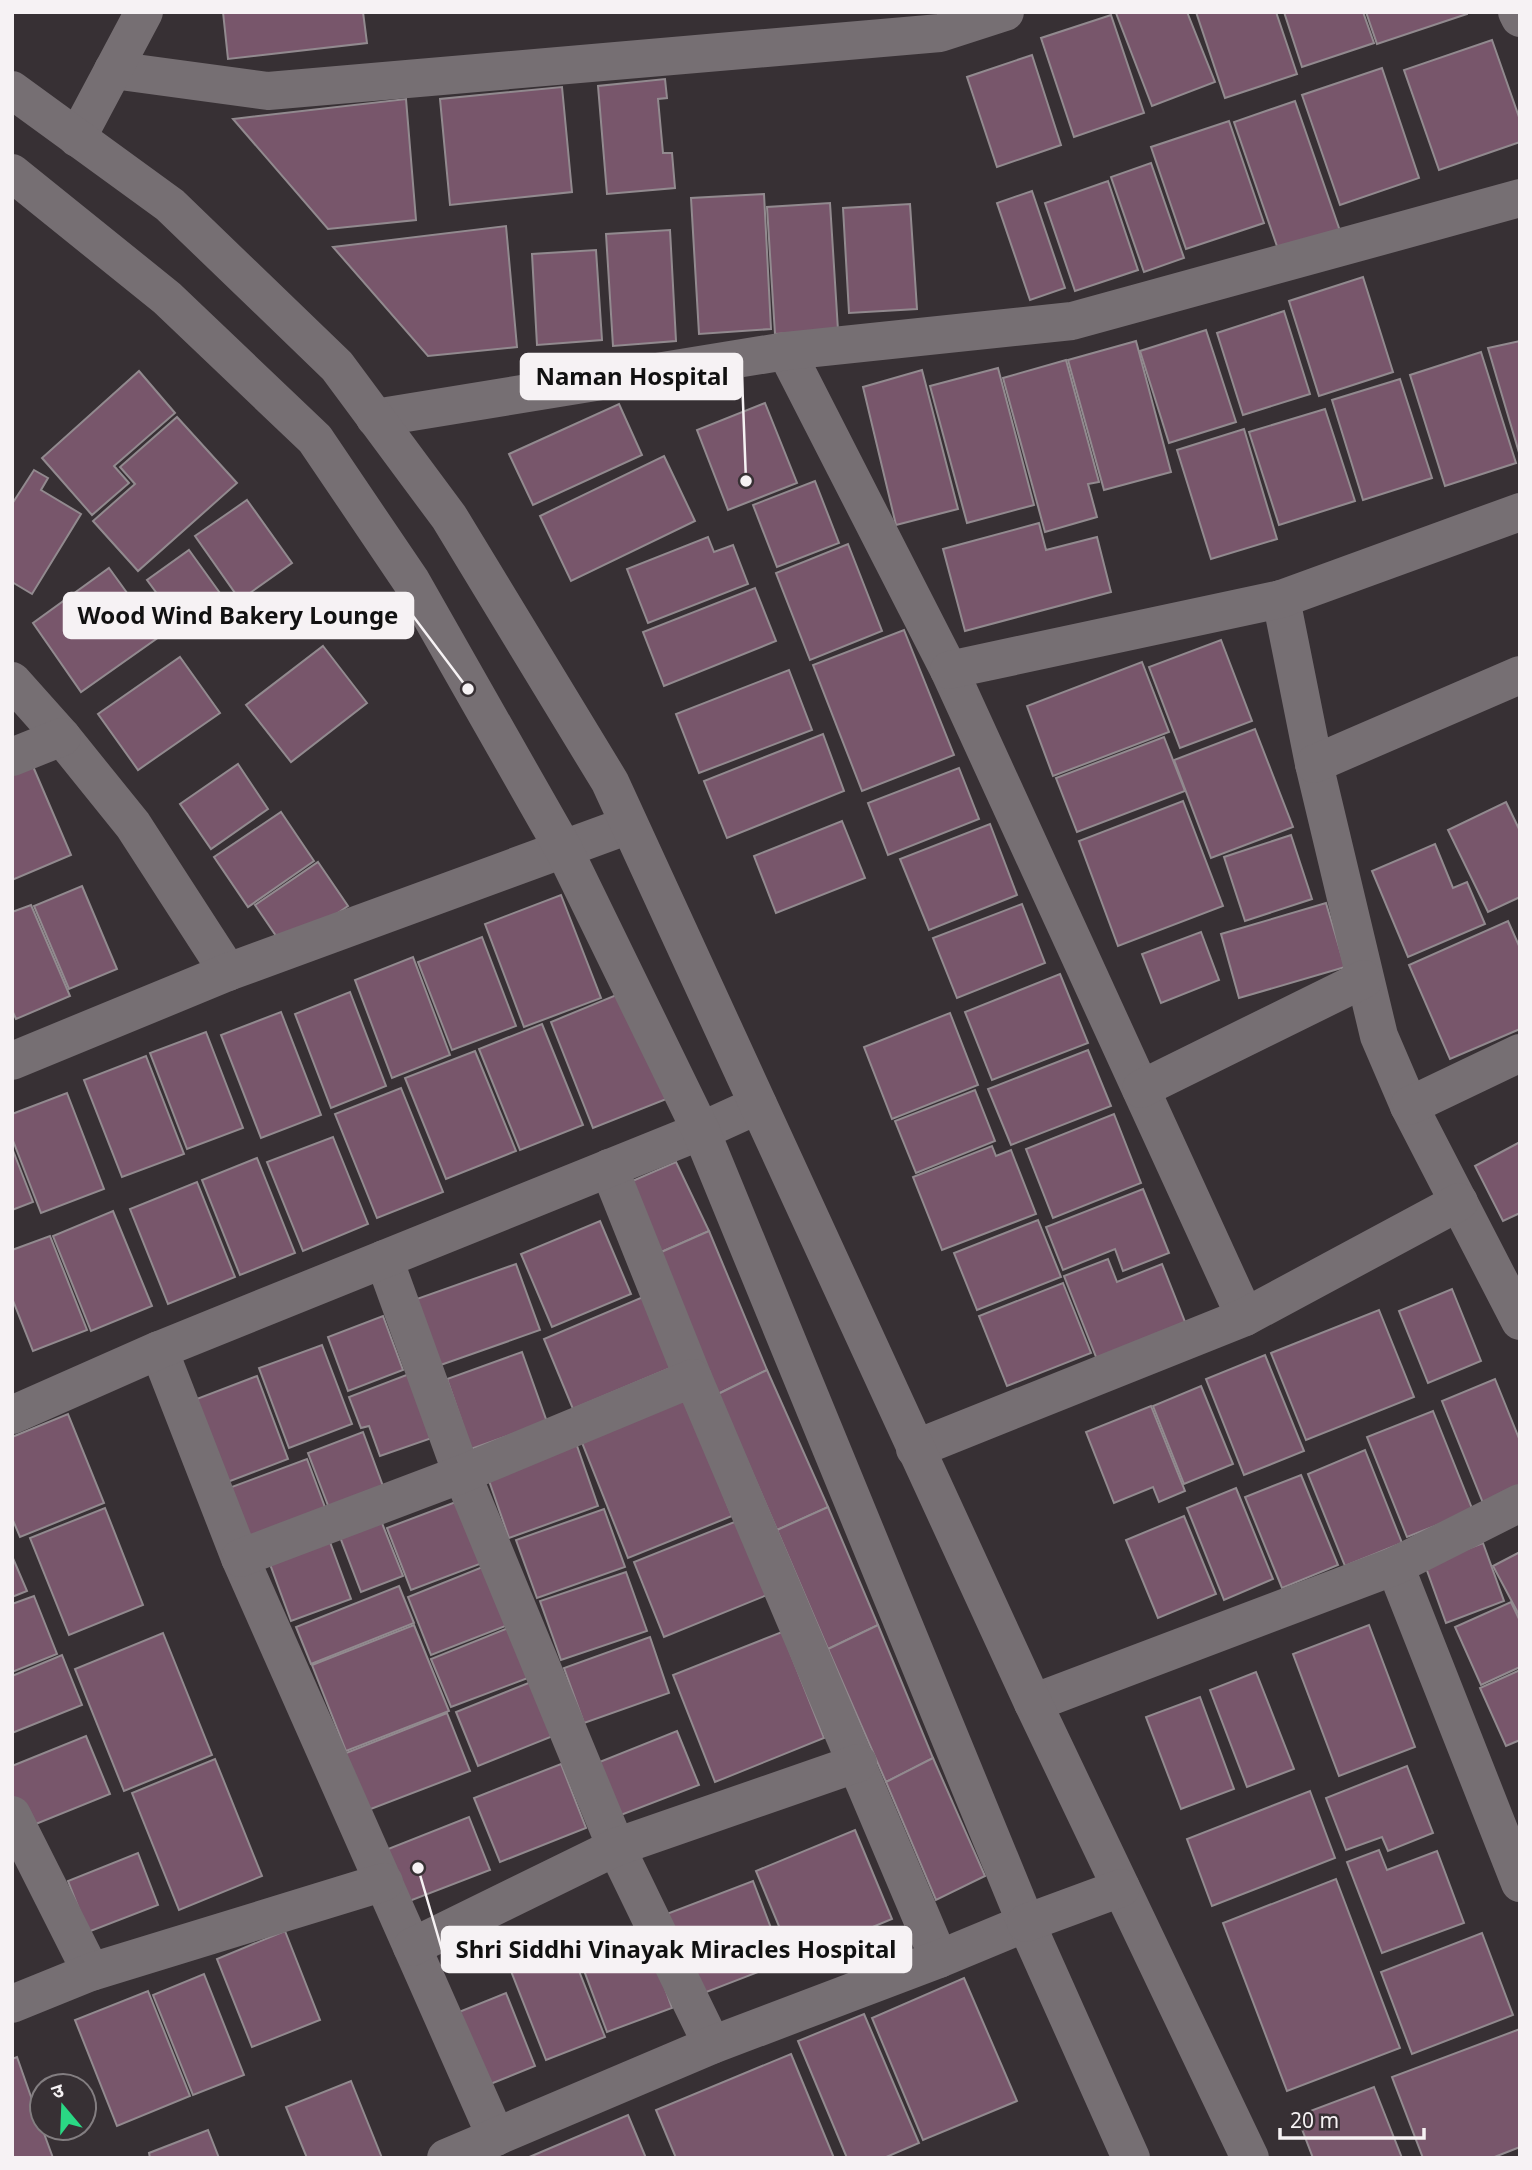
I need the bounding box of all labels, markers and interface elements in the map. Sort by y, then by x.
callout: Naman Hospital [521,354,742,399]
text: Naman Hospital [535,359,729,392]
callout: Wood Wind Bakery Lounge [64,593,413,638]
text: Wood Wind Bakery Lounge [78,598,398,631]
callout: Shri Siddhi Vinayak Miracles Hospital [442,1927,911,1972]
text: Shri Siddhi Vinayak Miracles Hospital [456,1932,896,1965]
north arrow [28,2072,98,2142]
text: उ [48,2077,68,2105]
scale bar [1280,2096,1424,2140]
text: 20 m [1290,2106,1339,2134]

